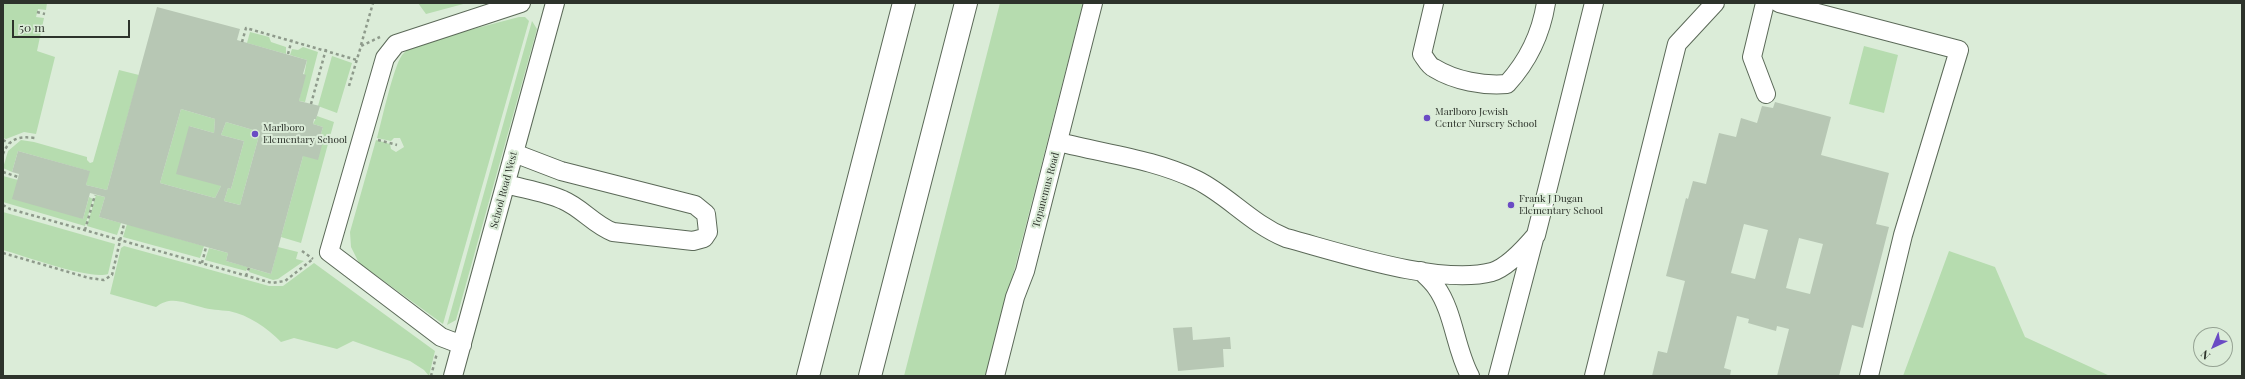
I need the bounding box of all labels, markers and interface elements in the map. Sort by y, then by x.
scale bar [14,12,132,38]
text: 50 m [19,19,45,35]
place label: Marlboro Jewish Center Nursery School [1435,106,1537,130]
marker: Marlboro Jewish Center Nursery School [1422,113,1432,123]
place label: Marlboro Elementary School [263,122,347,146]
marker: Marlboro Elementary School [250,129,260,139]
street label: School Road West [488,150,520,230]
street label: Topanemus Road [1030,151,1062,229]
place label: Frank J Dugan Elementary School [1519,193,1603,216]
marker: Frank J Dugan Elementary School [1506,200,1516,210]
north arrow [2193,327,2233,367]
text: N [2197,347,2213,363]

